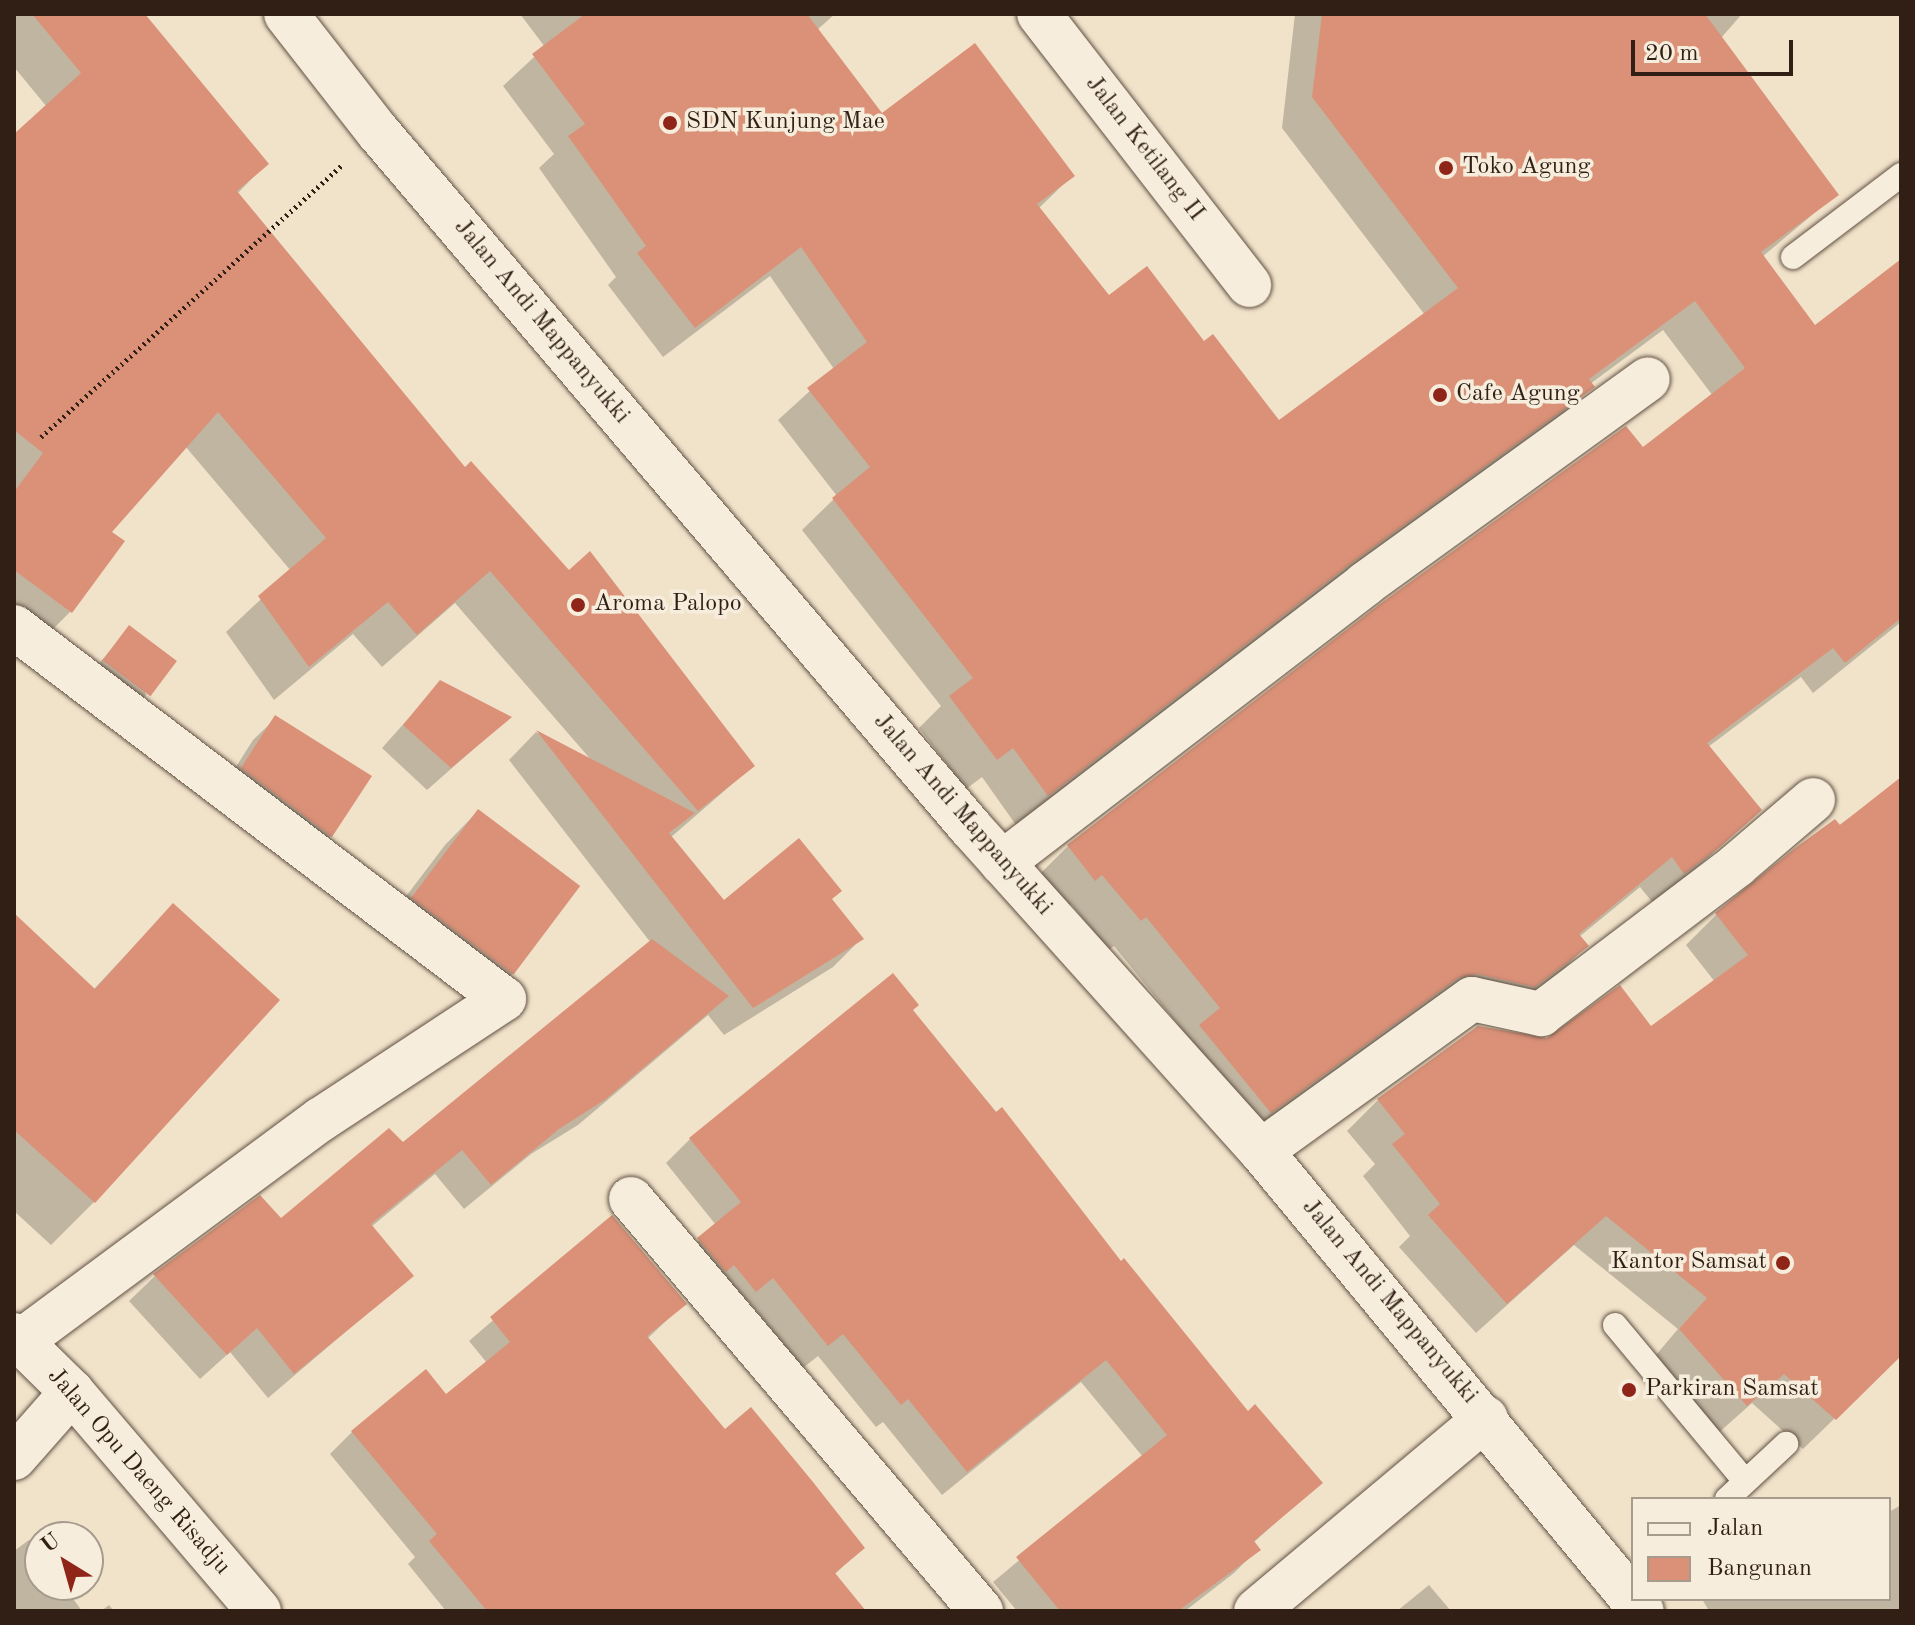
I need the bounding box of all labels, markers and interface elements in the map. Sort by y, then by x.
scale bar [1635,24,1797,74]
text: 20 m [1645,42,1699,66]
street label: Jalan Ketilang II [1078,70,1210,228]
place label: SDN Kunjung Mae [686,109,885,137]
marker: SDN Kunjung Mae [661,114,679,132]
place label: Toko Agung [1462,154,1591,182]
marker: Toko Agung [1437,159,1455,177]
street label: Jalan Andi Mappanyukki [447,214,635,430]
place label: Cafe Agung [1456,381,1580,409]
marker: Cafe Agung [1431,386,1449,404]
place label: Aroma Palopo [594,591,742,619]
marker: Aroma Palopo [569,596,587,614]
street label: Jalan Andi Mappanyukki [866,708,1058,922]
street label: Jalan Andi Mappanyukki [1295,1194,1483,1410]
place label: Kantor Samsat [1611,1249,1767,1277]
marker: Kantor Samsat [1774,1254,1792,1272]
street label: Jalan Opu Daeng Risadju [40,1363,236,1581]
place label: Parkiran Samsat [1645,1376,1819,1404]
marker: Parkiran Samsat [1620,1381,1638,1399]
legend [1631,1497,1891,1601]
text: Jalan [1707,1517,1763,1541]
north arrow [24,1521,104,1601]
text: U [37,1529,64,1557]
text: Bangunan [1707,1557,1812,1581]

